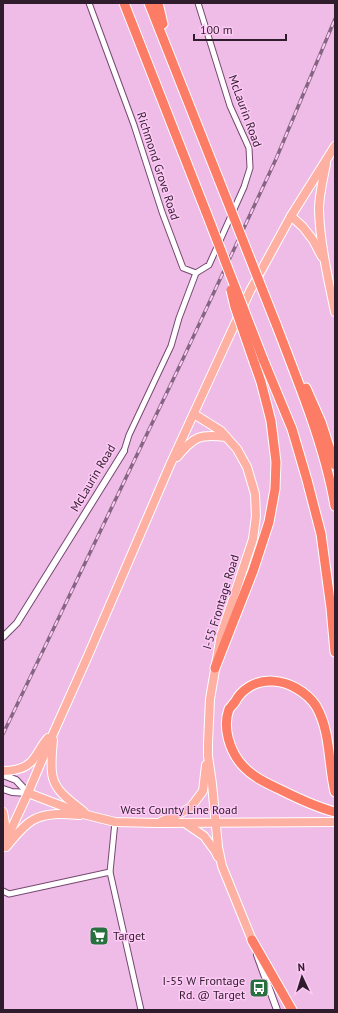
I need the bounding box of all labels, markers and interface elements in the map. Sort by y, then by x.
scale bar [194,16,286,42]
text: 100 m [200,22,233,37]
street label: McLaurin Road [225,73,265,149]
street label: Richmond Grove Road [134,110,183,222]
street label: McLaurin Road [67,441,119,514]
street label: I-55 Frontage Road [199,553,242,651]
street label: West County Line Road [121,802,237,817]
supermarket icon: Target [88,925,110,947]
place label: Target [113,928,145,943]
north arrow [282,957,322,997]
text: N [297,960,305,974]
place label: I-55 W Frontage Rd. @ Target [162,973,245,1002]
bus stop icon: I-55 W Frontage Rd. @ Target [248,977,270,999]

